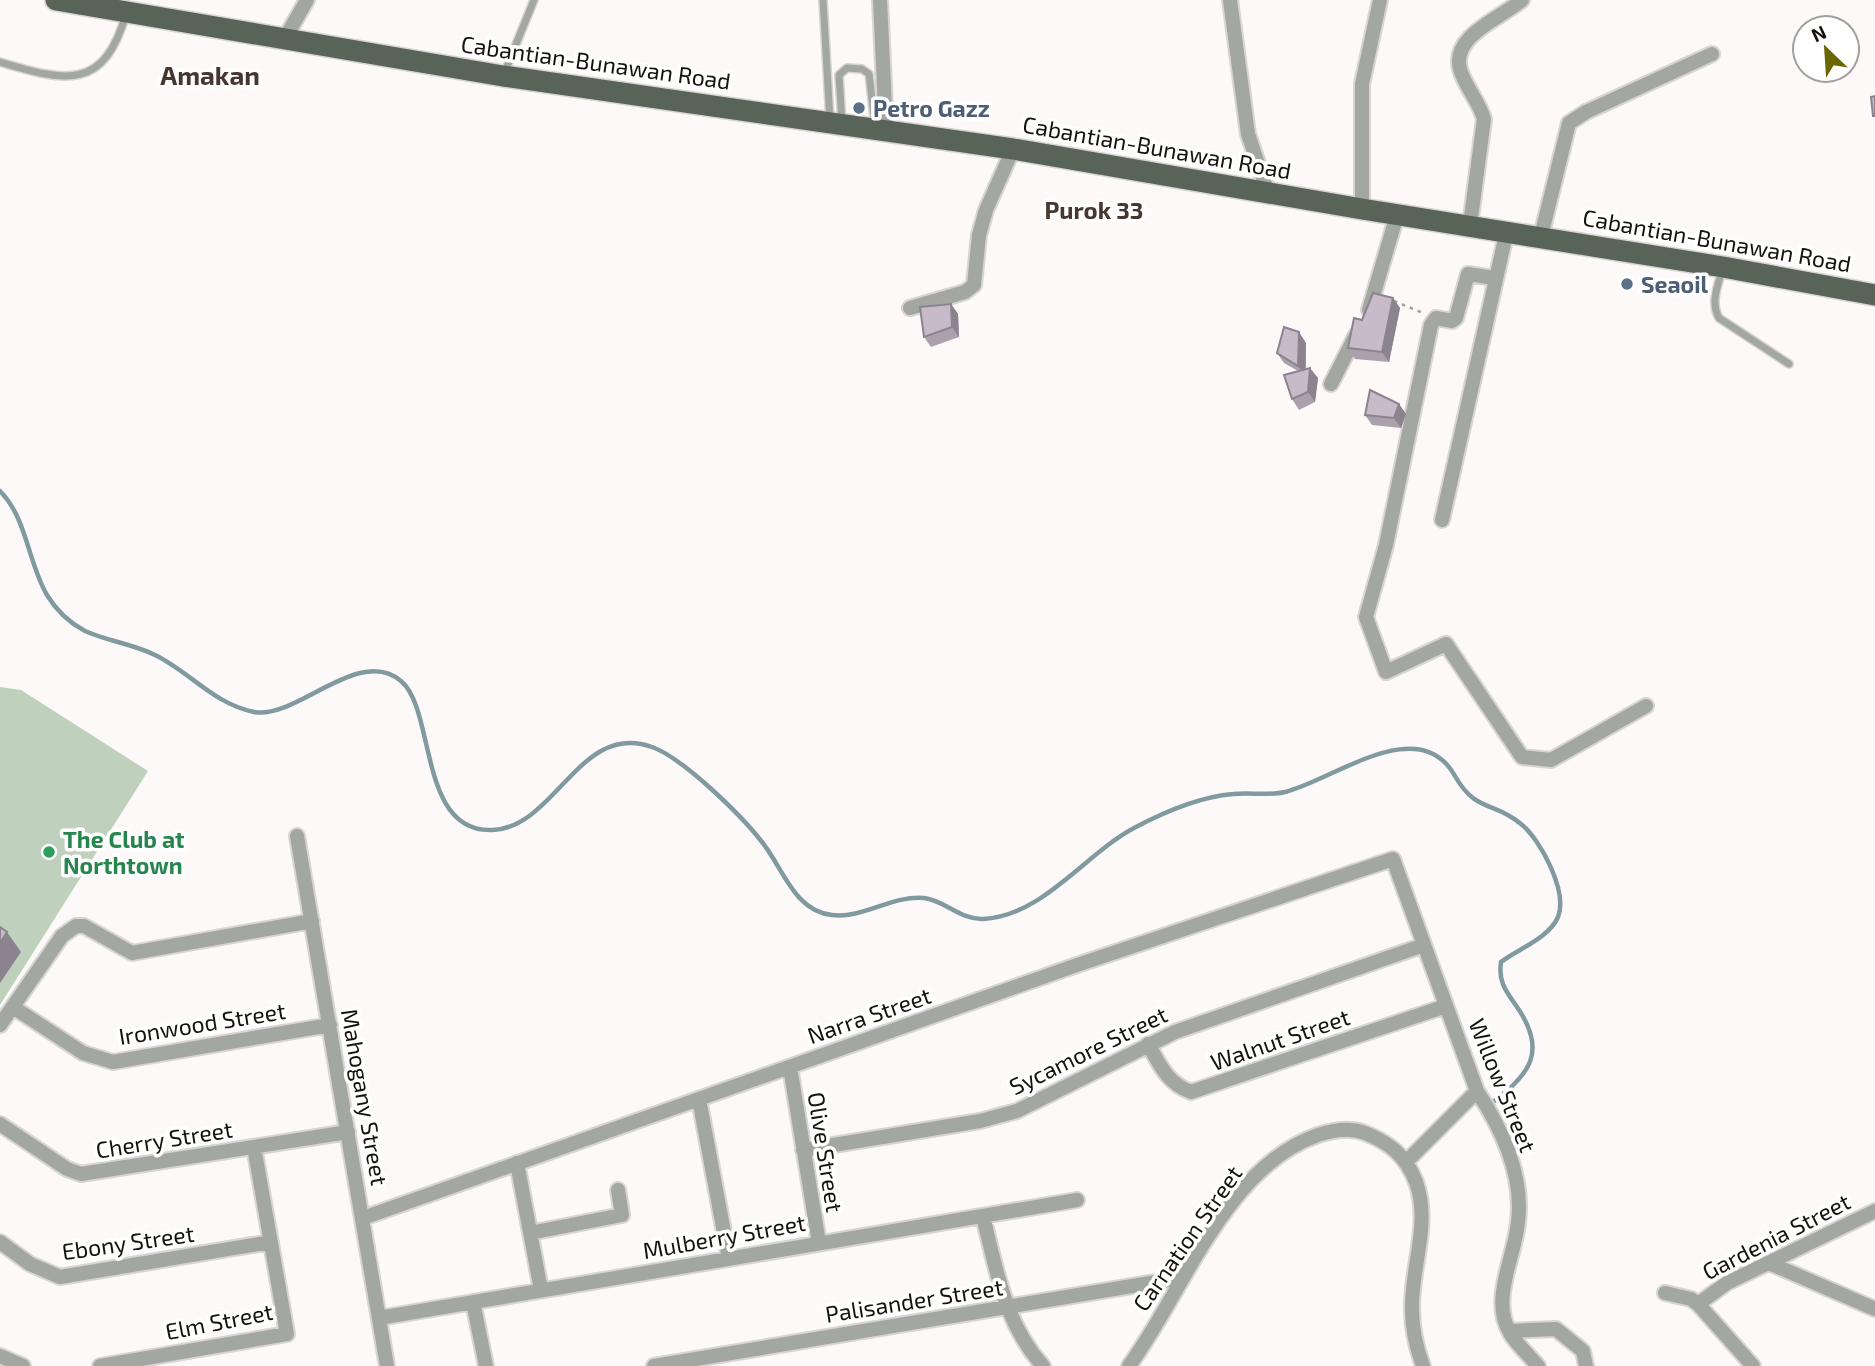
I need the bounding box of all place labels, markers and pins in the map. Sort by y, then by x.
place label: Petro Gazz [873,94,990,122]
marker: Petro Gazz [851,100,867,116]
place label: Seaoil [1641,270,1708,298]
marker: Seaoil [1619,276,1635,292]
place label: The Club at Northtown [63,825,185,879]
marker: The Club at Northtown [41,844,57,860]

